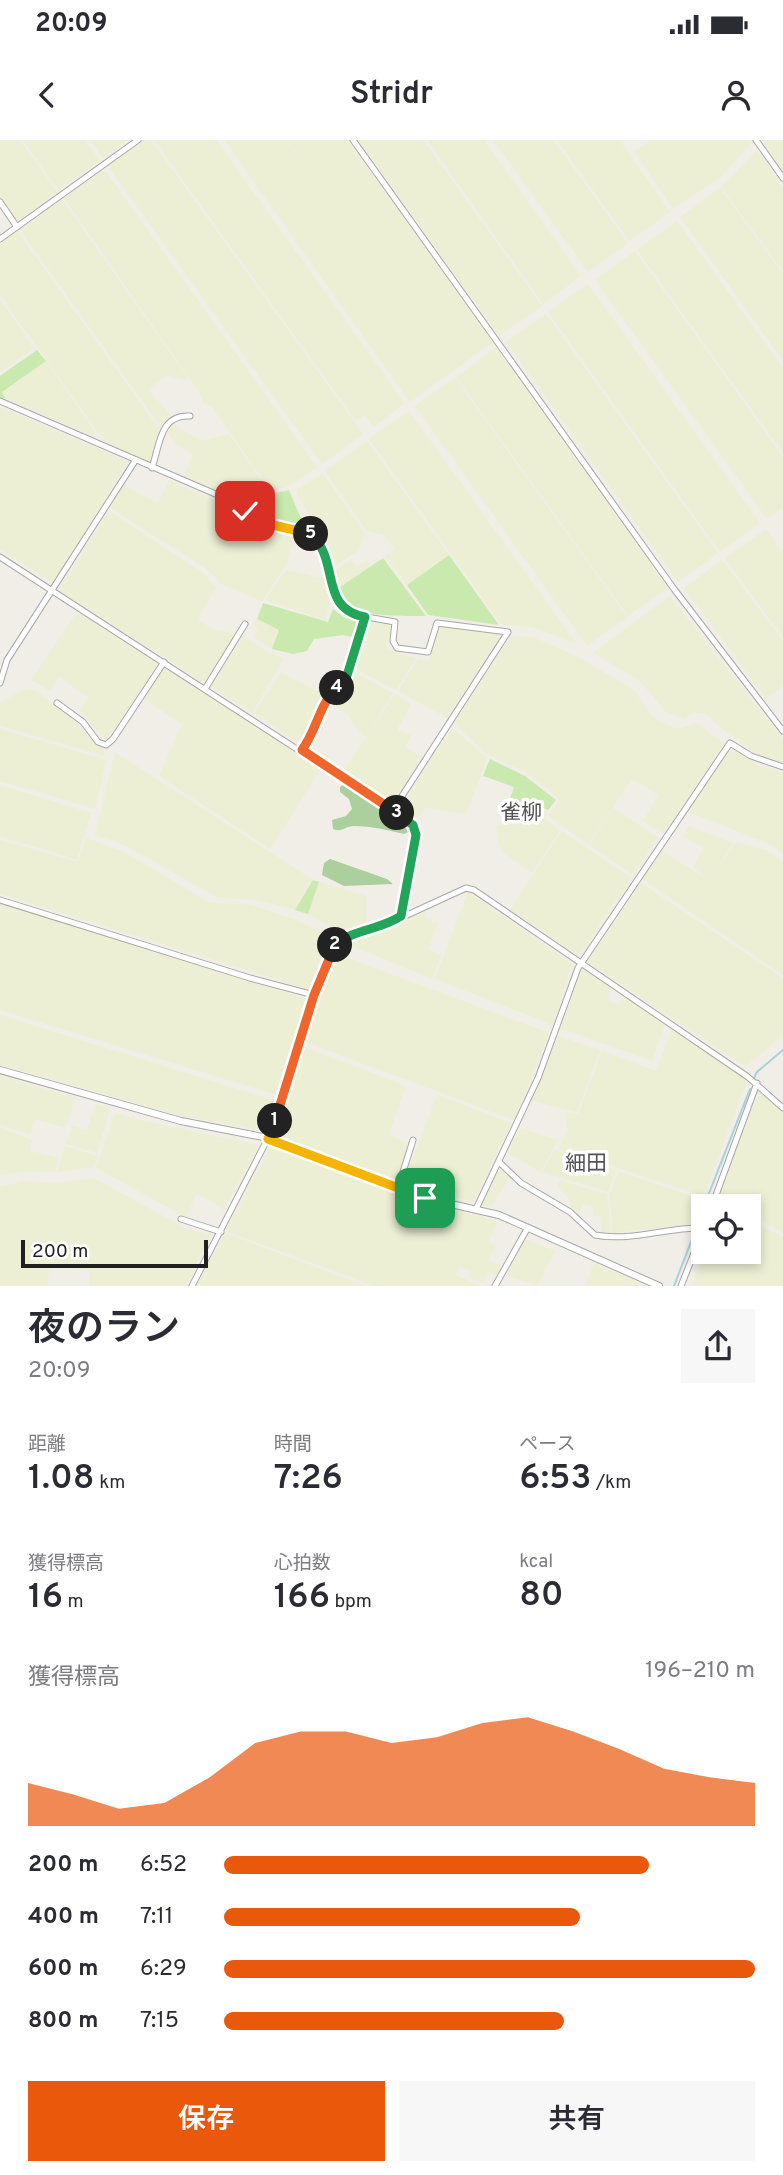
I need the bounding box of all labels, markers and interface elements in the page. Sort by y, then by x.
text: 20:09 [35,8,107,41]
text: Stridr [350,75,433,115]
icon: back [28,76,66,114]
icon: person [717,76,755,114]
pin [215,481,275,541]
icon: check [226,492,264,530]
pin: 5 [294,516,328,552]
text: 5 [305,521,316,545]
pin: 4 [320,670,354,706]
text: 4 [330,675,343,699]
pin: 3 [380,796,414,830]
text: 3 [391,800,402,824]
district label: 雀柳 [500,800,542,827]
pin: 2 [318,928,352,962]
text: 2 [329,932,340,956]
pin: 1 [258,1104,292,1138]
text: 1 [271,1108,278,1132]
district label: 細田 [565,1151,607,1178]
pin [395,1168,455,1228]
icon: arrive [406,1179,444,1217]
map controls [691,1194,761,1264]
button: locate [691,1194,761,1264]
scale bar [21,1237,208,1269]
text: 200 m [32,1240,88,1264]
text: 夜のラン [28,1306,180,1355]
button: share [681,1309,755,1383]
text: 20:09 [28,1357,91,1386]
text: 距離 [28,1433,66,1457]
text: 時間 [274,1433,312,1457]
text: ペース [519,1433,575,1457]
text: 1.08 [28,1457,95,1501]
text: 7:26 [274,1457,343,1501]
text: 6:53 [519,1457,591,1501]
text: km [95,1471,125,1495]
text: /km [591,1471,631,1495]
text: kcal [519,1550,553,1574]
text: 獲得標高 [28,1552,104,1576]
text: 心拍数 [274,1552,331,1576]
text: 80 [519,1574,564,1618]
text: 16 [28,1576,63,1620]
text: 166 [274,1576,330,1620]
text: m [63,1590,84,1614]
text: bpm [330,1590,372,1614]
text: 196–210 m [645,1657,755,1686]
text: 獲得標高 [28,1664,120,1693]
text: 200 m [28,1851,98,1880]
text: 6:52 [140,1851,187,1880]
text: 400 m [28,1903,99,1932]
text: 7:11 [140,1903,173,1932]
text: 600 m [28,1955,98,1984]
text: 6:29 [140,1955,187,1984]
text: 800 m [28,2007,98,2036]
text: 7:15 [140,2007,179,2036]
button: 保存 [28,2081,385,2161]
button: 共有 [399,2081,755,2161]

